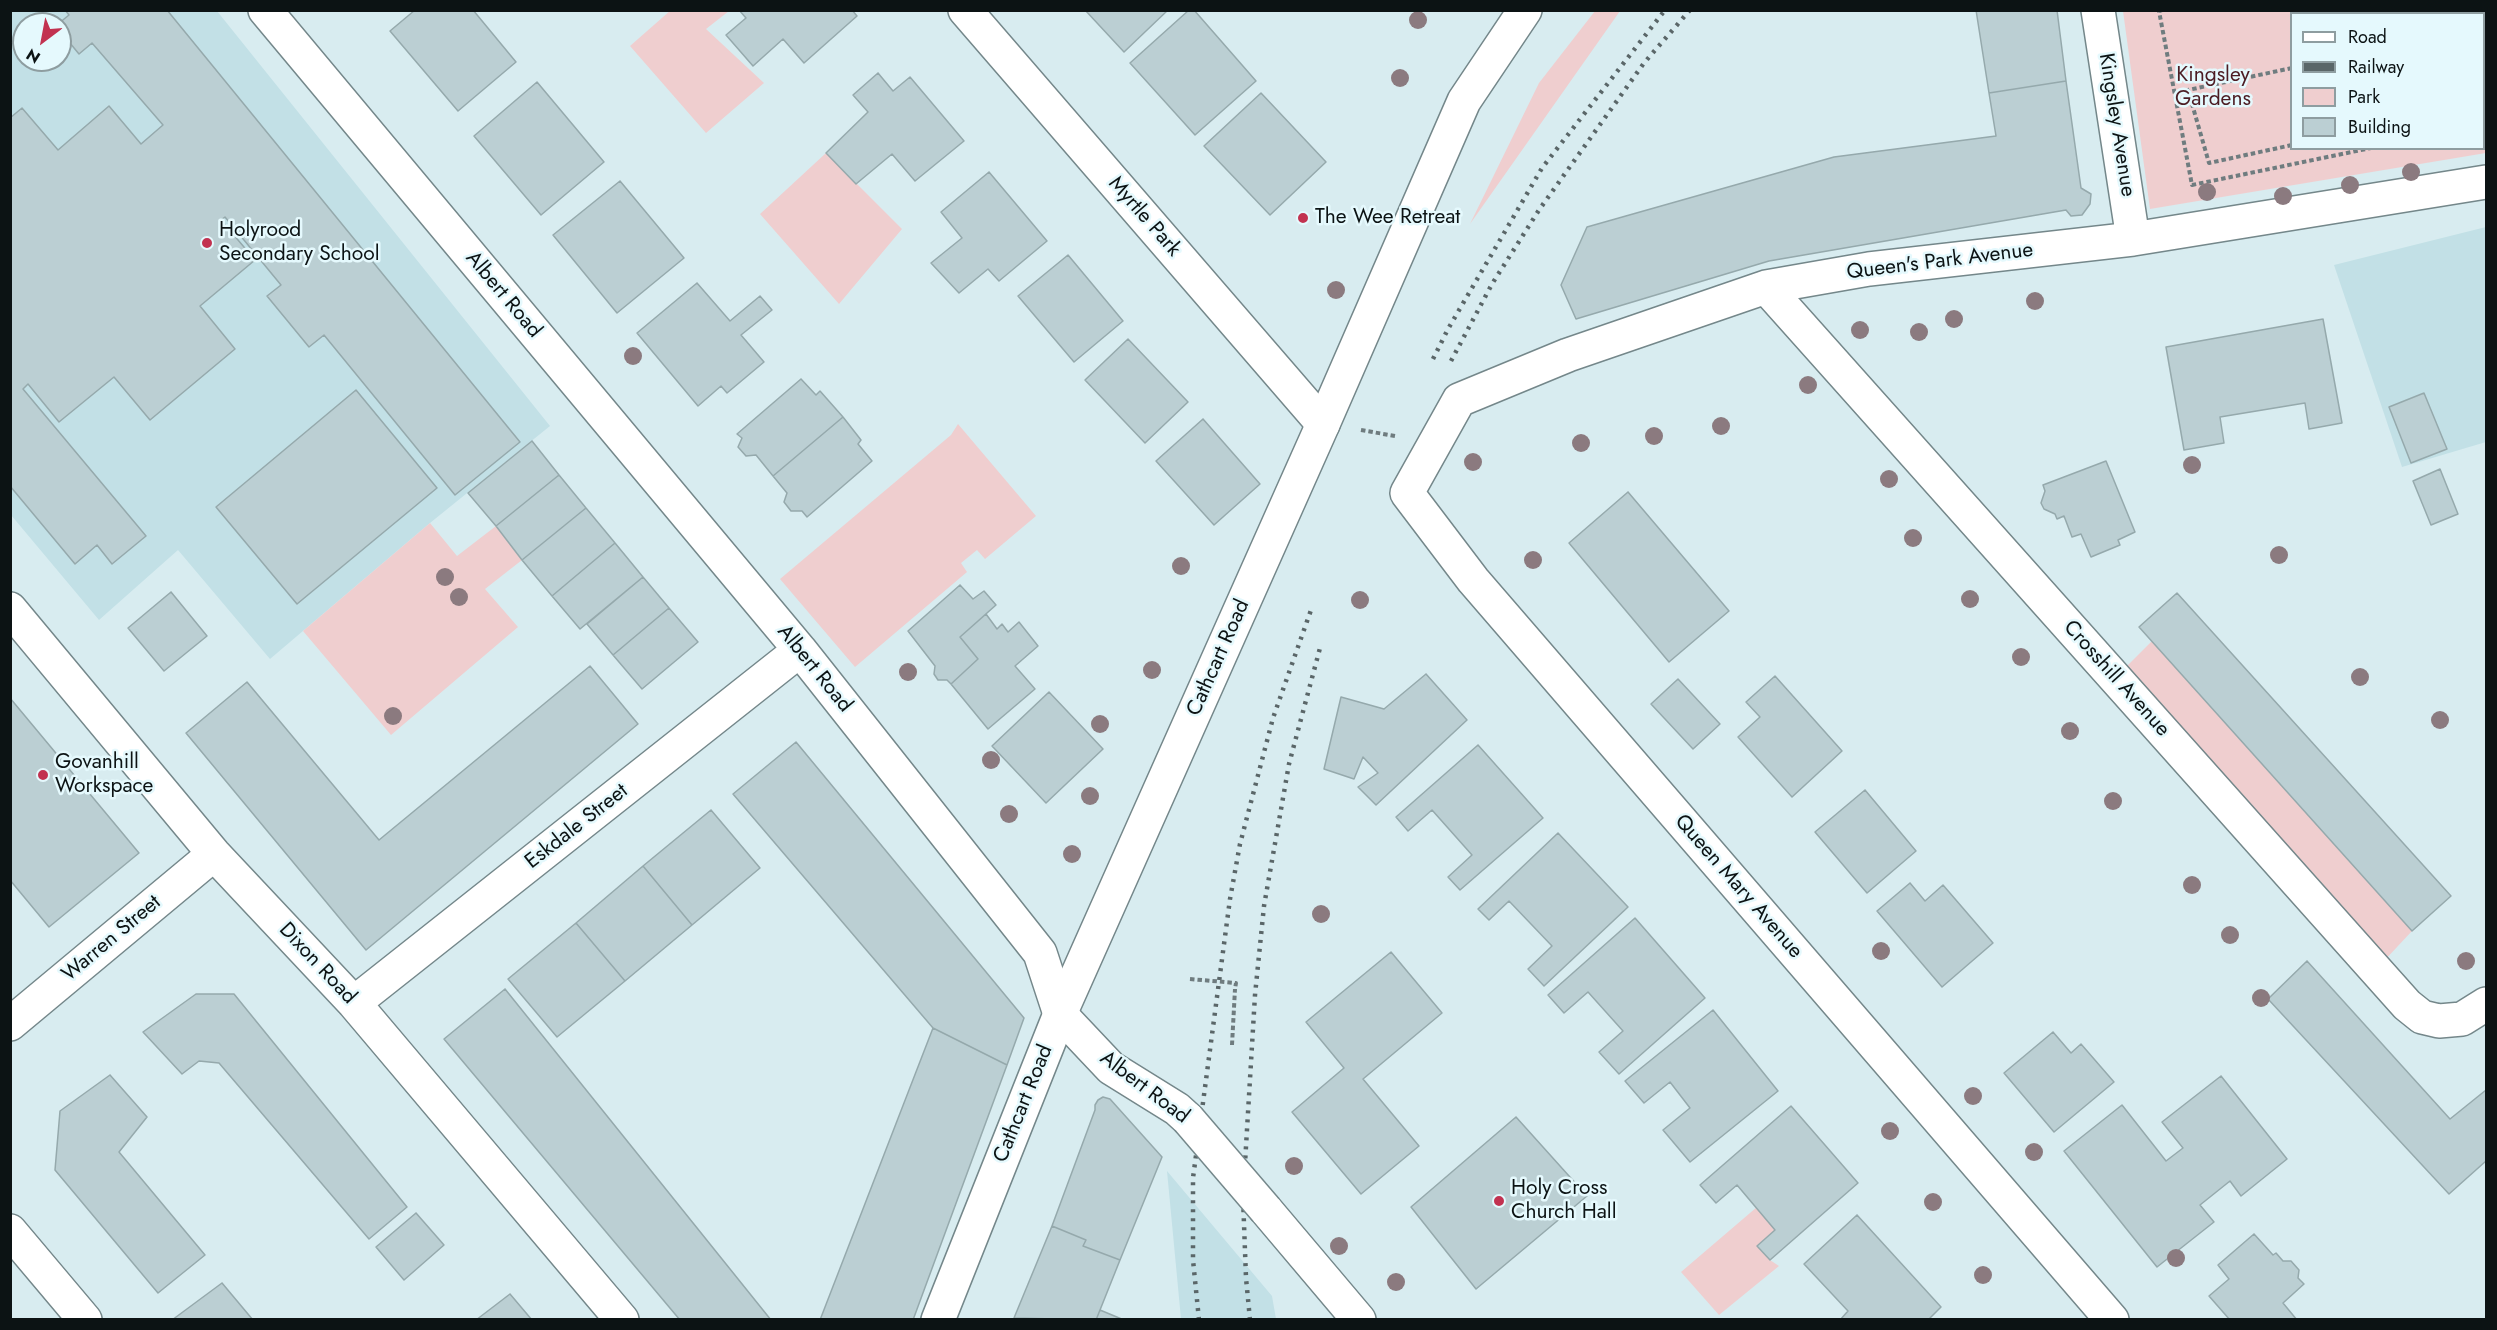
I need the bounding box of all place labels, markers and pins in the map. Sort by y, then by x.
place label: The Wee Retreat [1315,205,1460,231]
marker: The Wee Retreat [1296,211,1310,225]
place label: Holyrood Secondary School [219,218,380,268]
marker: Holyrood Secondary School [200,236,214,250]
place label: Govanhill Workspace [55,750,153,800]
marker: Govanhill Workspace [36,768,50,782]
place label: Holy Cross Church Hall [1511,1176,1616,1226]
marker: Holy Cross Church Hall [1492,1194,1506,1208]

